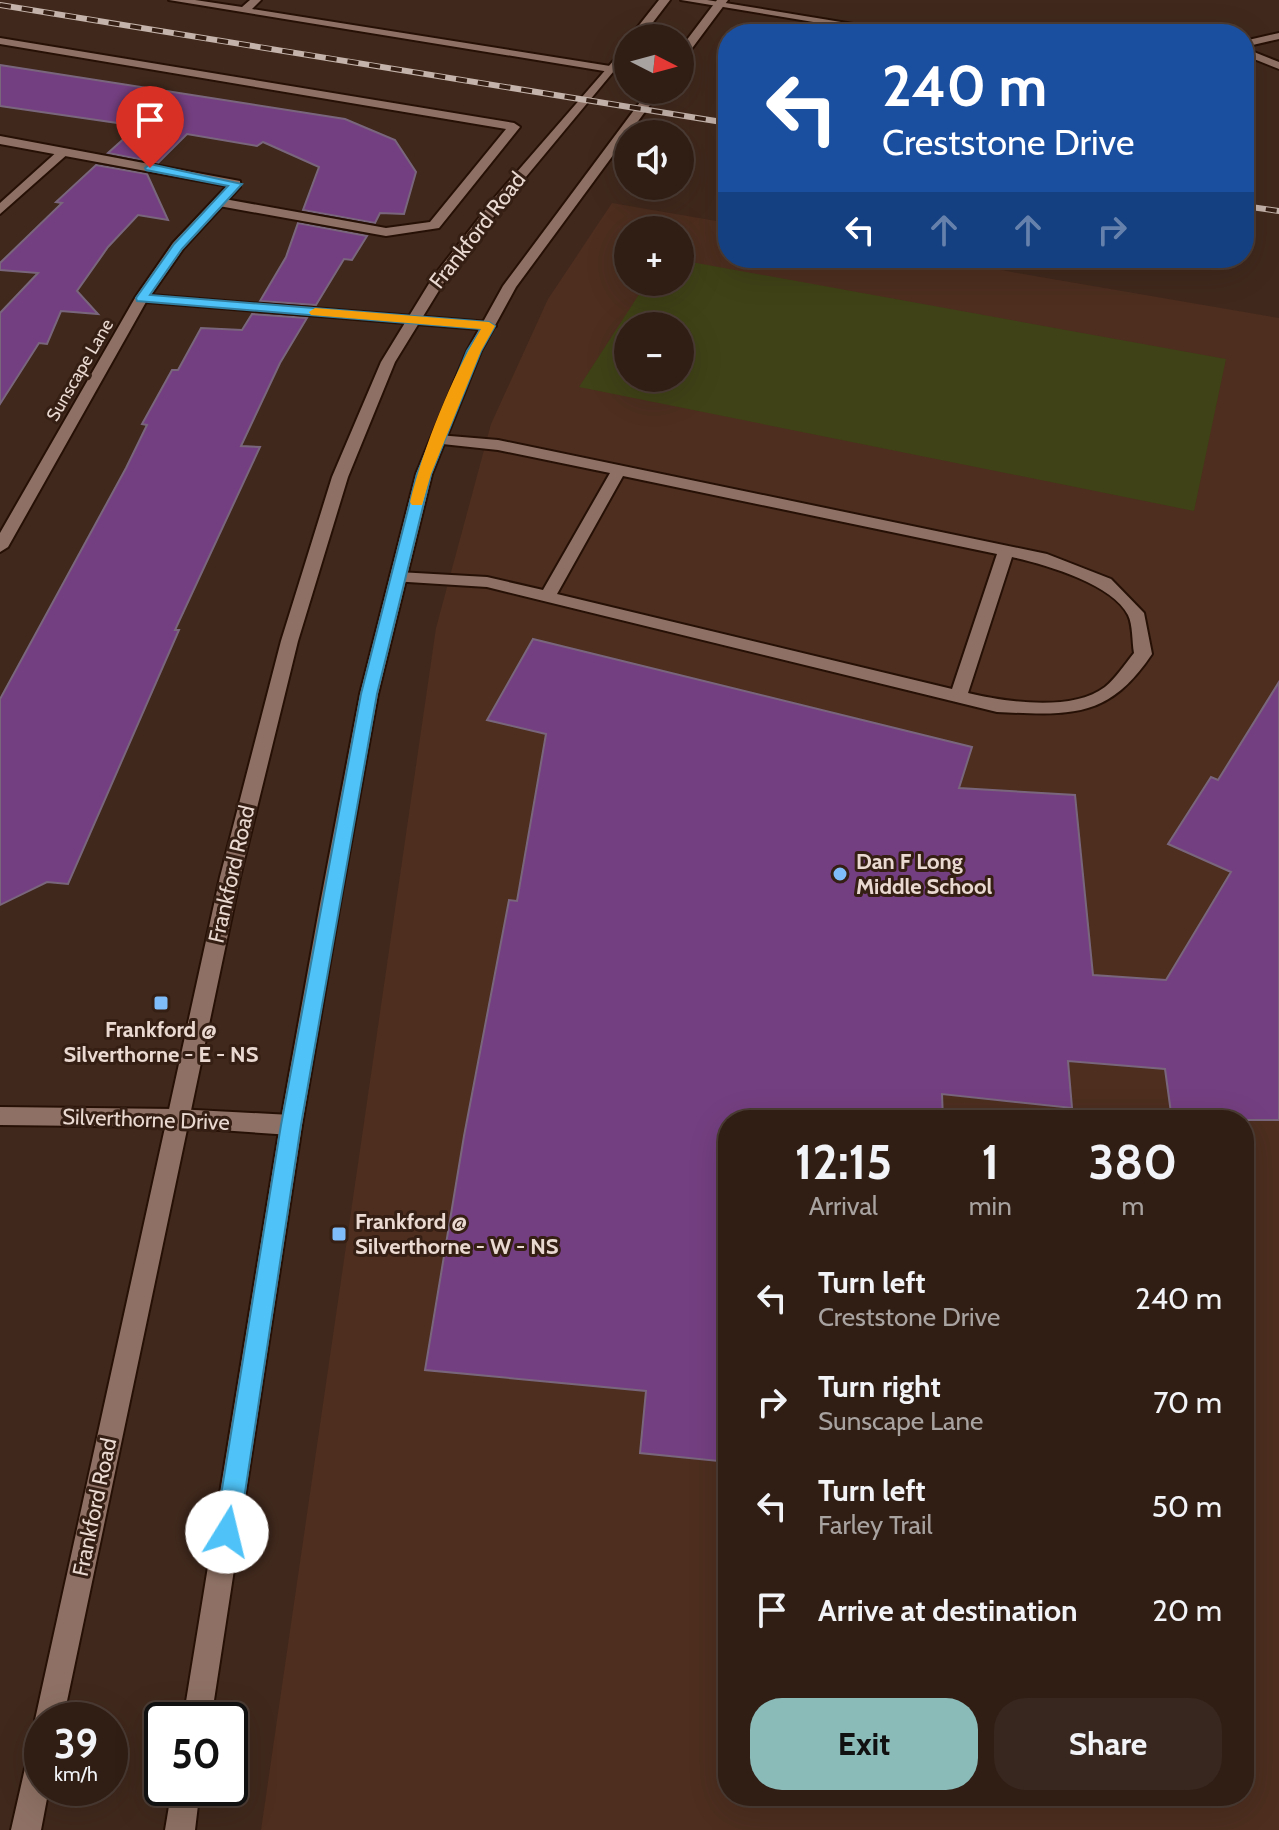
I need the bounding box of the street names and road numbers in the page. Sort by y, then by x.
street label: Frankford Road [423,167,531,294]
street label: Sunscape Lane [42,315,118,425]
street label: Frankford Road [203,803,260,946]
street label: Silverthorne Drive [62,1103,230,1136]
street label: Frankford Road [67,1435,122,1579]

